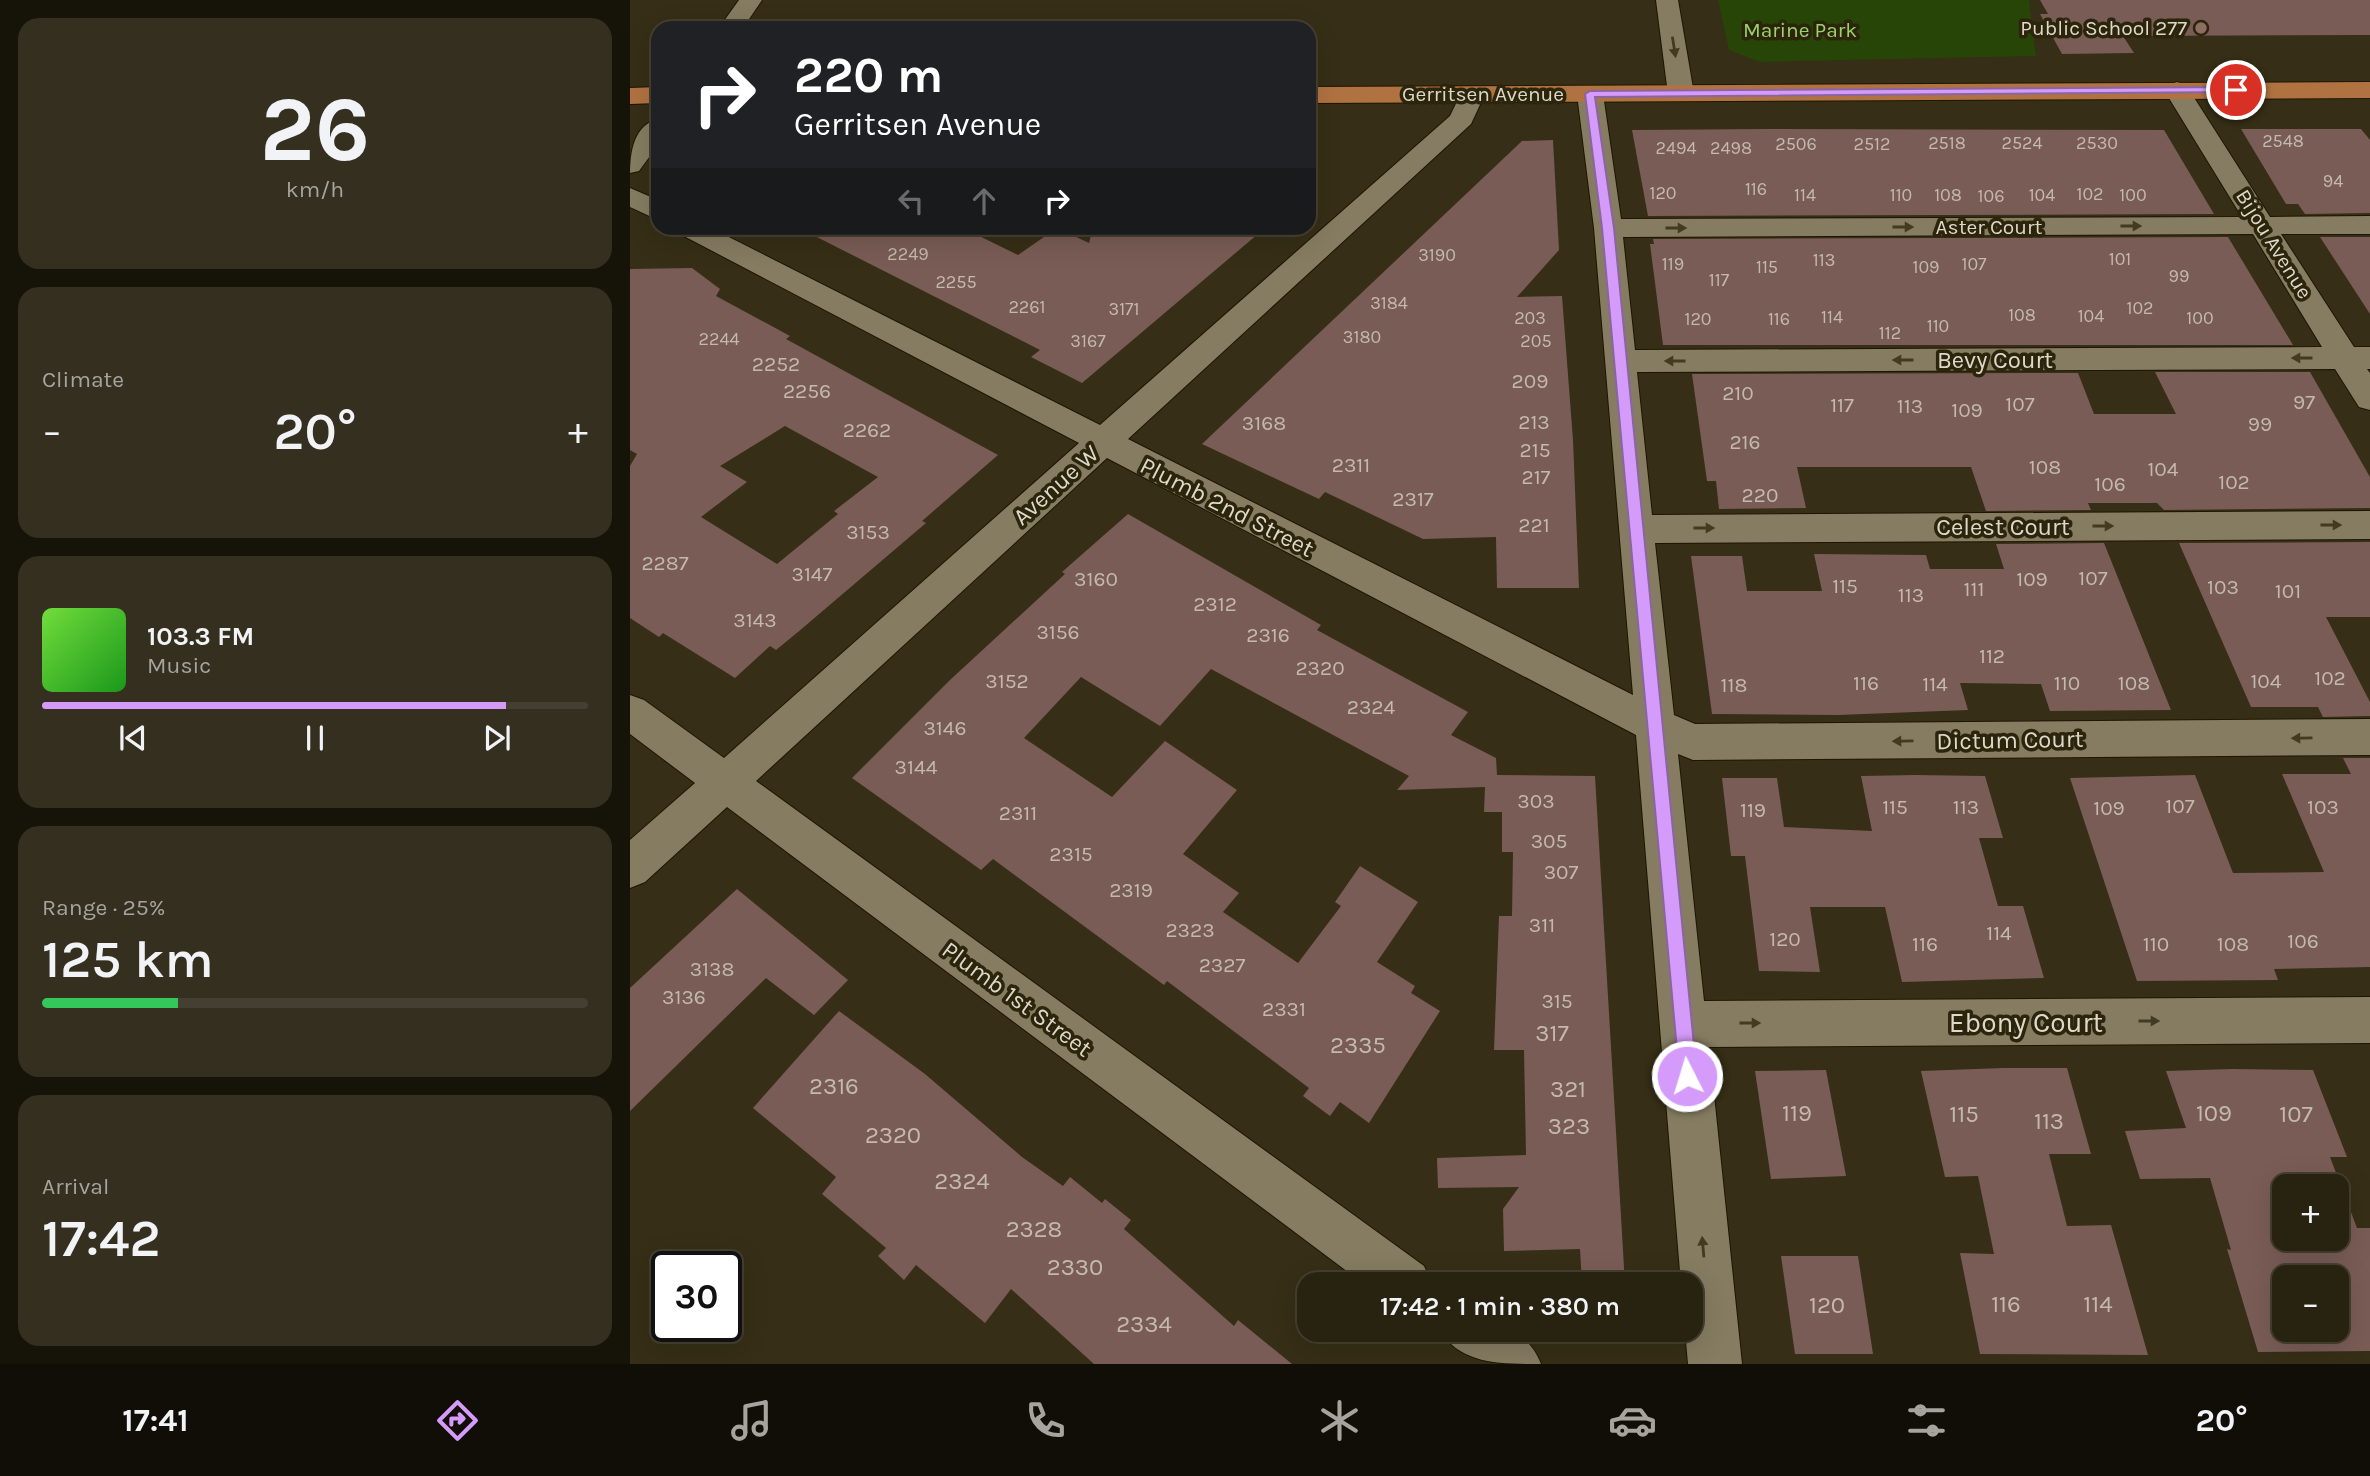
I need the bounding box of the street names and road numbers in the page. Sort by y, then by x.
street label: Gerritsen Avenue [1402,82,1564,106]
street label: Bijou Avenue [2231,185,2317,303]
street label: Aster Court [1936,215,2043,239]
street label: Bevy Court [1937,346,2053,374]
street label: Avenue W [1007,439,1105,531]
street label: Plumb 2nd Street [1136,451,1318,563]
street label: Celest Court [1936,513,2070,541]
street label: Dictum Court [1936,725,2084,755]
street label: Plumb 1st Street [937,935,1097,1063]
street label: Ebony Court [1949,1006,2103,1039]

